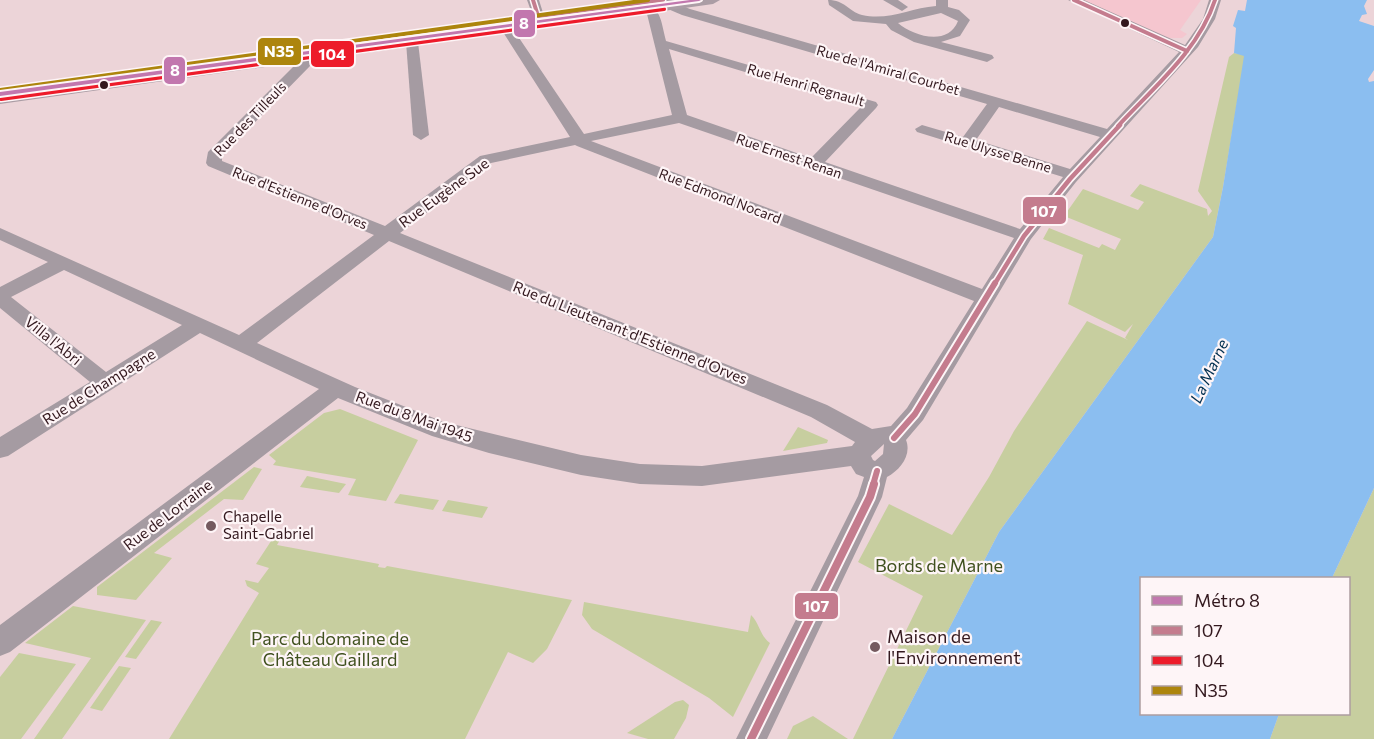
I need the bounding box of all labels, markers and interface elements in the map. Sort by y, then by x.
line badge: 8 [513,9,536,38]
text: 8 [519,13,529,32]
unlabelled marker [1119,17,1131,29]
line badge: N35 [257,37,302,66]
line badge: 104 [310,40,355,68]
text: N35 [264,41,294,60]
street label: Rue de l'Amiral Courbet [815,41,962,98]
text: 104 [318,44,346,63]
line badge: 8 [163,56,186,85]
text: 8 [170,60,180,79]
street label: Rue Henri Regnault [745,60,867,109]
street label: Rue des Tilleuls [210,78,289,159]
unlabelled marker [98,79,110,91]
street label: Rue Ulysse Benne [943,127,1054,176]
street label: Rue Ernest Renan [734,129,844,182]
street label: Rue Eugène Sue [395,153,492,231]
street label: Rue d'Estienne d'Orves [230,163,370,232]
street label: Rue Edmond Nocard [657,164,784,227]
line badge: 107 [1022,196,1067,225]
text: 107 [1031,201,1057,220]
street label: Rue du Lieutenant d'Estienne d'Orves [511,277,750,388]
street label: Villa l'Abri [22,312,86,368]
water label: La Marne [1186,335,1232,406]
street label: Rue de Champagne [39,344,158,428]
street label: Rue du 8 Mai 1945 [353,387,475,446]
street label: Rue de Lorraine [120,475,215,553]
place label: Chapelle Saint-Gabriel [223,507,314,542]
marker: Chapelle Saint-Gabriel [204,519,218,533]
park label: Bords de Marne [875,554,1003,576]
legend [1140,577,1350,715]
text: Métro 8 [1194,589,1260,611]
line badge: 107 [794,592,839,620]
text: 107 [803,596,829,615]
text: 107 [1194,619,1223,641]
place label: Maison de l'Environnement [887,625,1021,668]
park label: Parc du domaine de Château Gaillard [251,627,409,670]
marker: Maison de l'Environnement [868,640,882,654]
text: 104 [1194,649,1224,671]
text: N35 [1194,679,1228,701]

